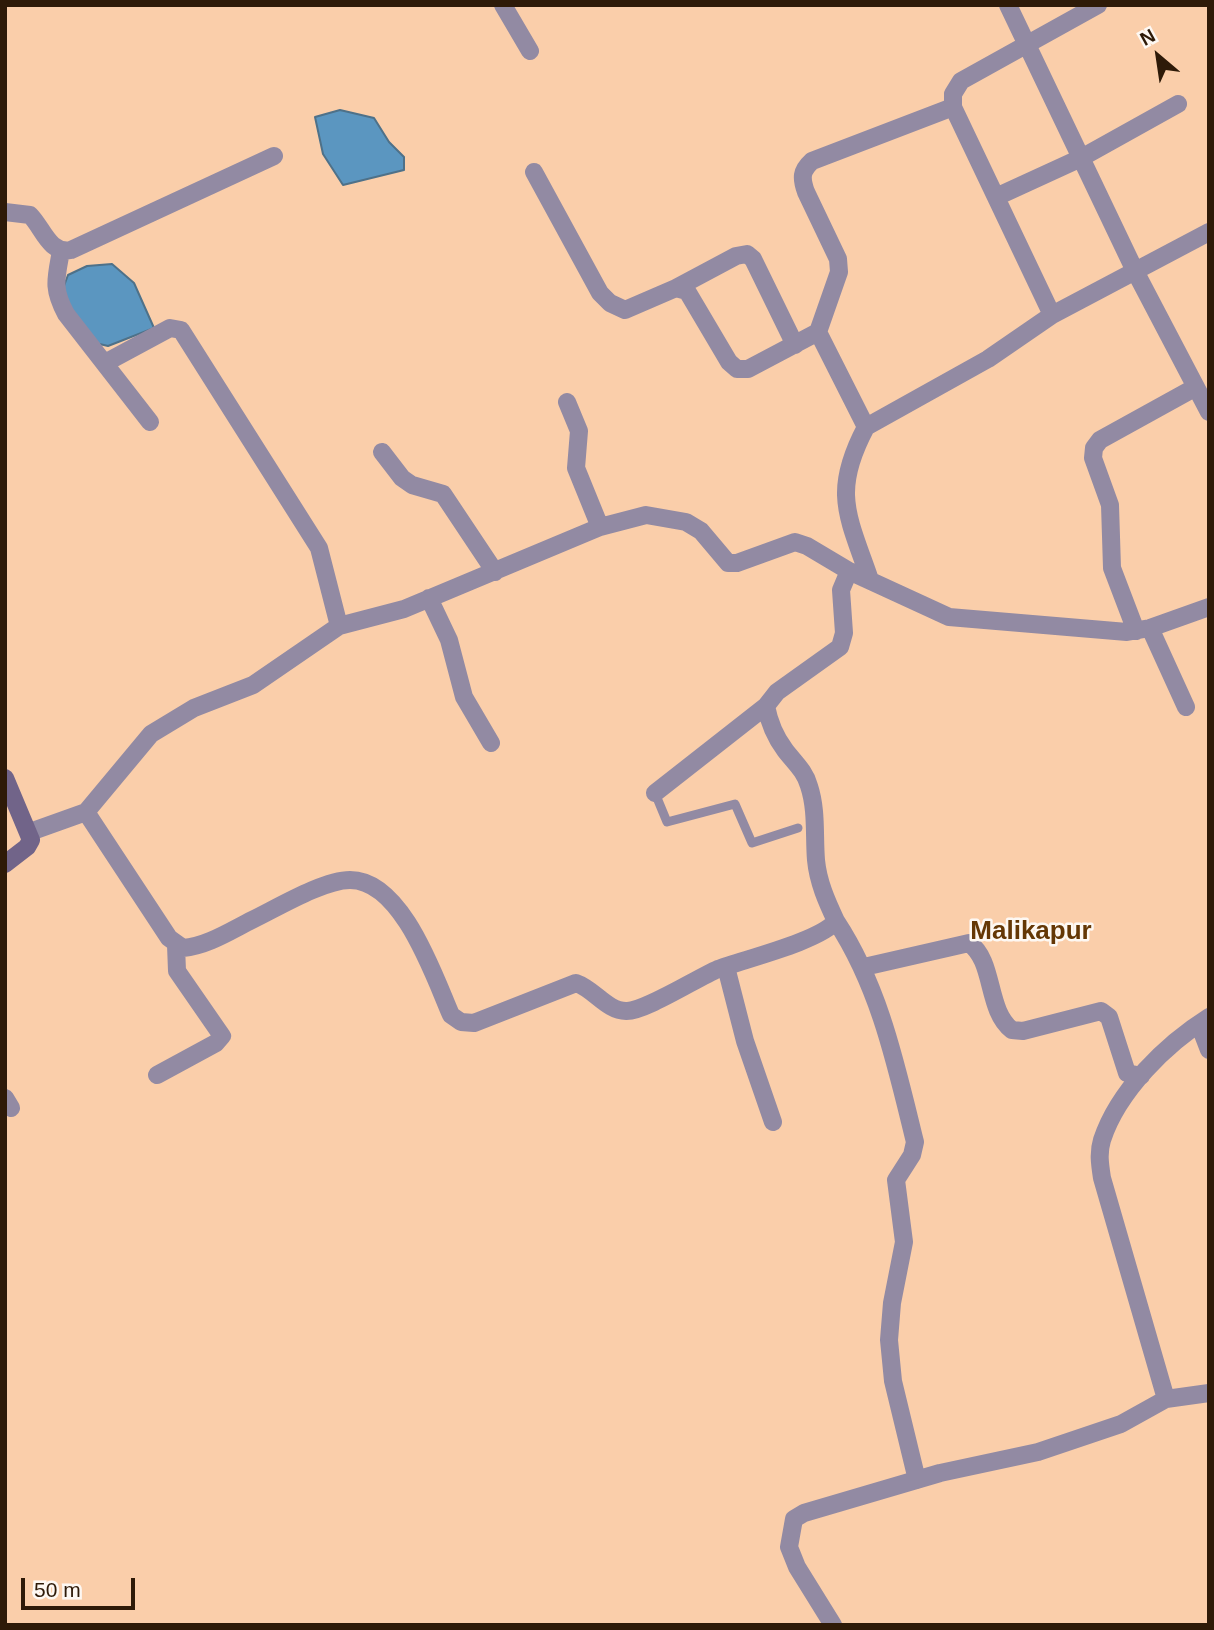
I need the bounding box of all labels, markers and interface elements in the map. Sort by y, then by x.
north arrow [1123,21,1193,91]
text: N [1136,25,1159,50]
district label: Malikapur [970,916,1092,948]
scale bar [24,1564,138,1608]
text: 50 m [34,1578,81,1601]

